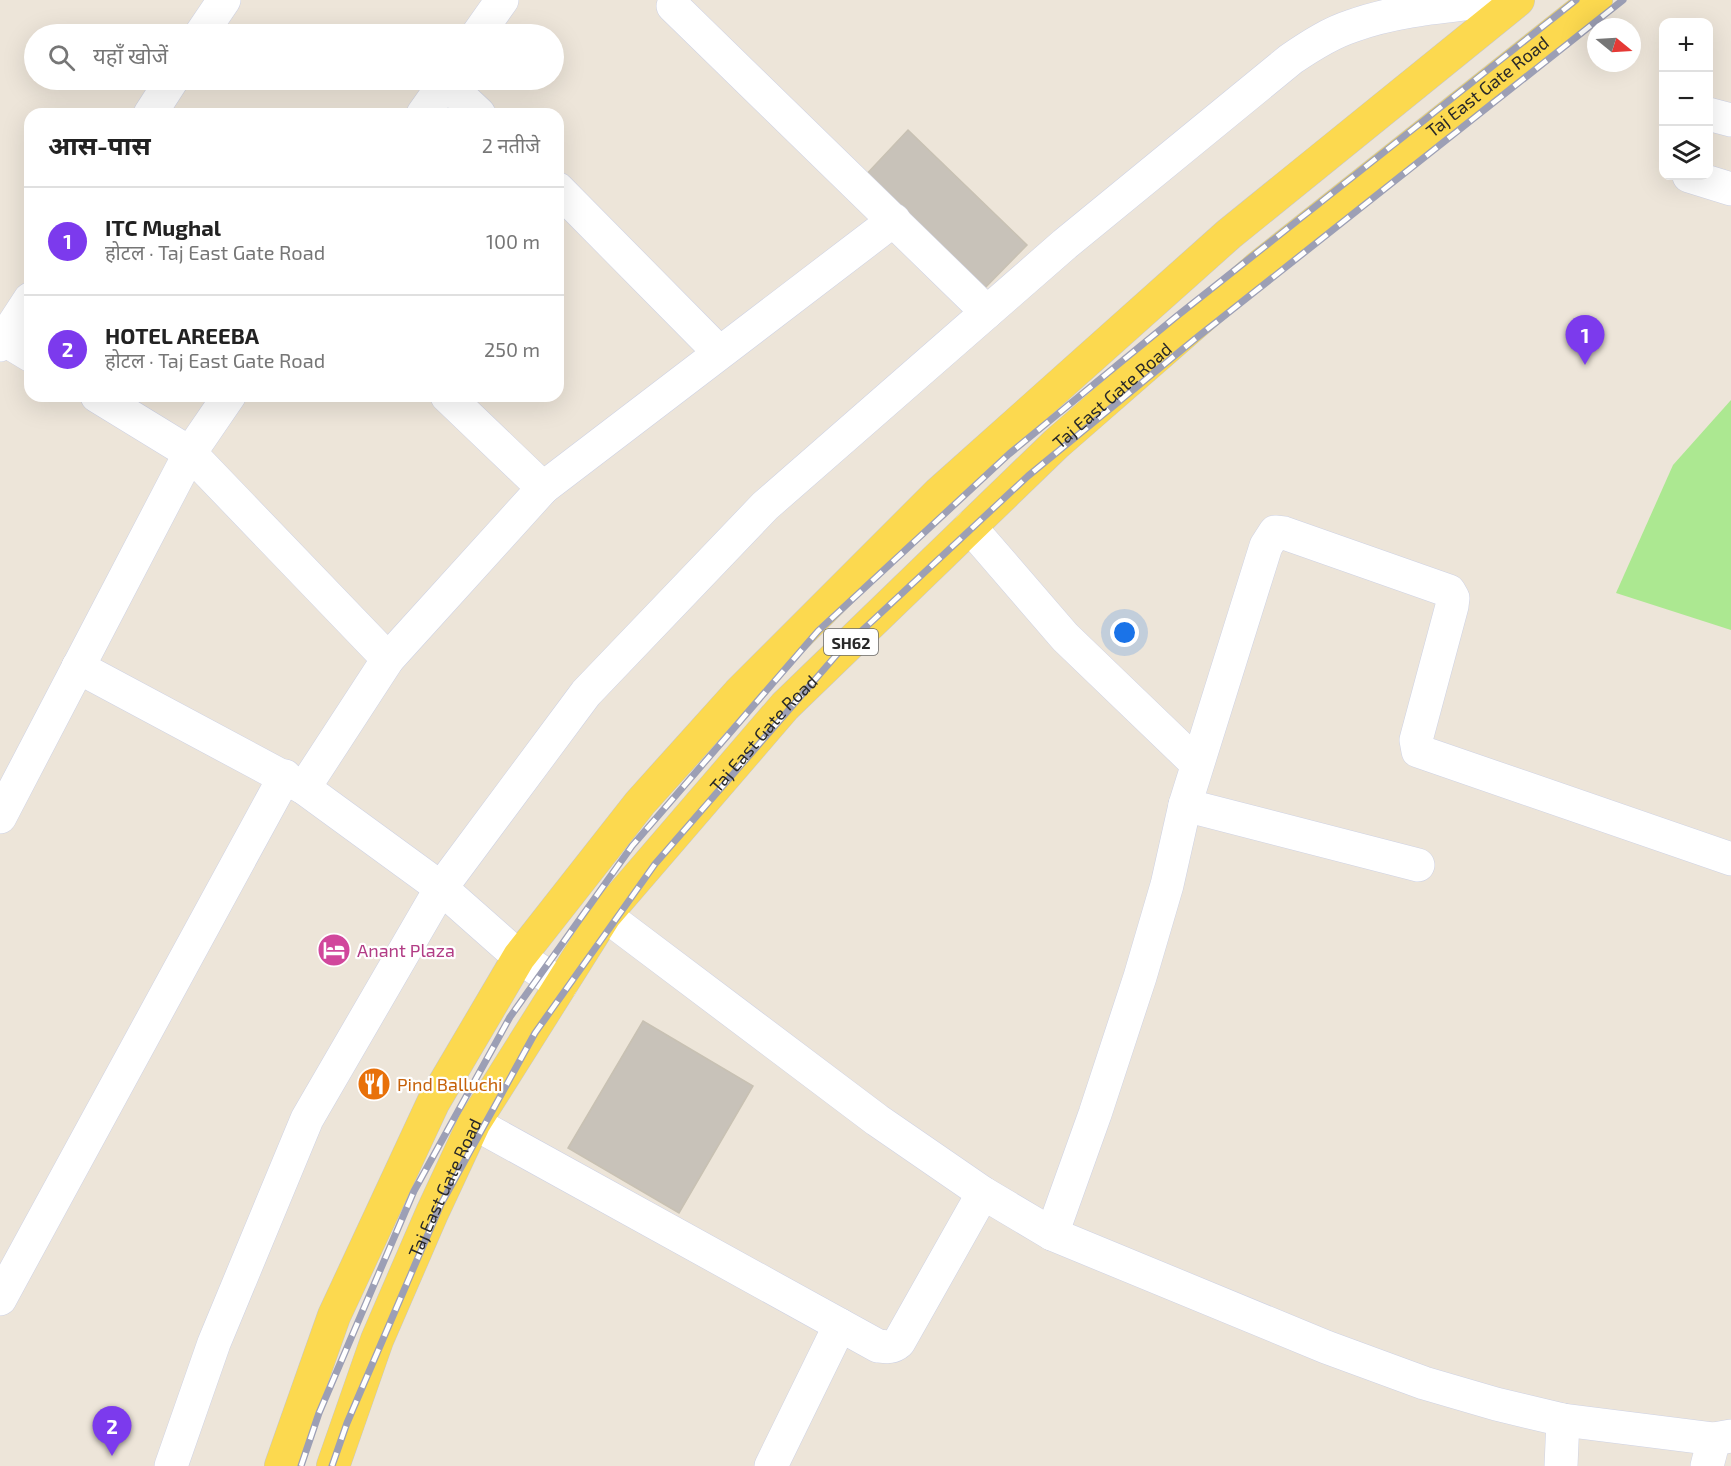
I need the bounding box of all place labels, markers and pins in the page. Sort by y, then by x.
pin: 1 [1566,316,1604,365]
hotel icon: Anant Plaza [316,932,352,968]
place label: Anant Plaza [357,939,455,961]
restaurant icon: Pind Balluchi [356,1066,392,1102]
place label: Pind Balluchi [397,1073,503,1095]
pin: 2 [92,1406,132,1456]

